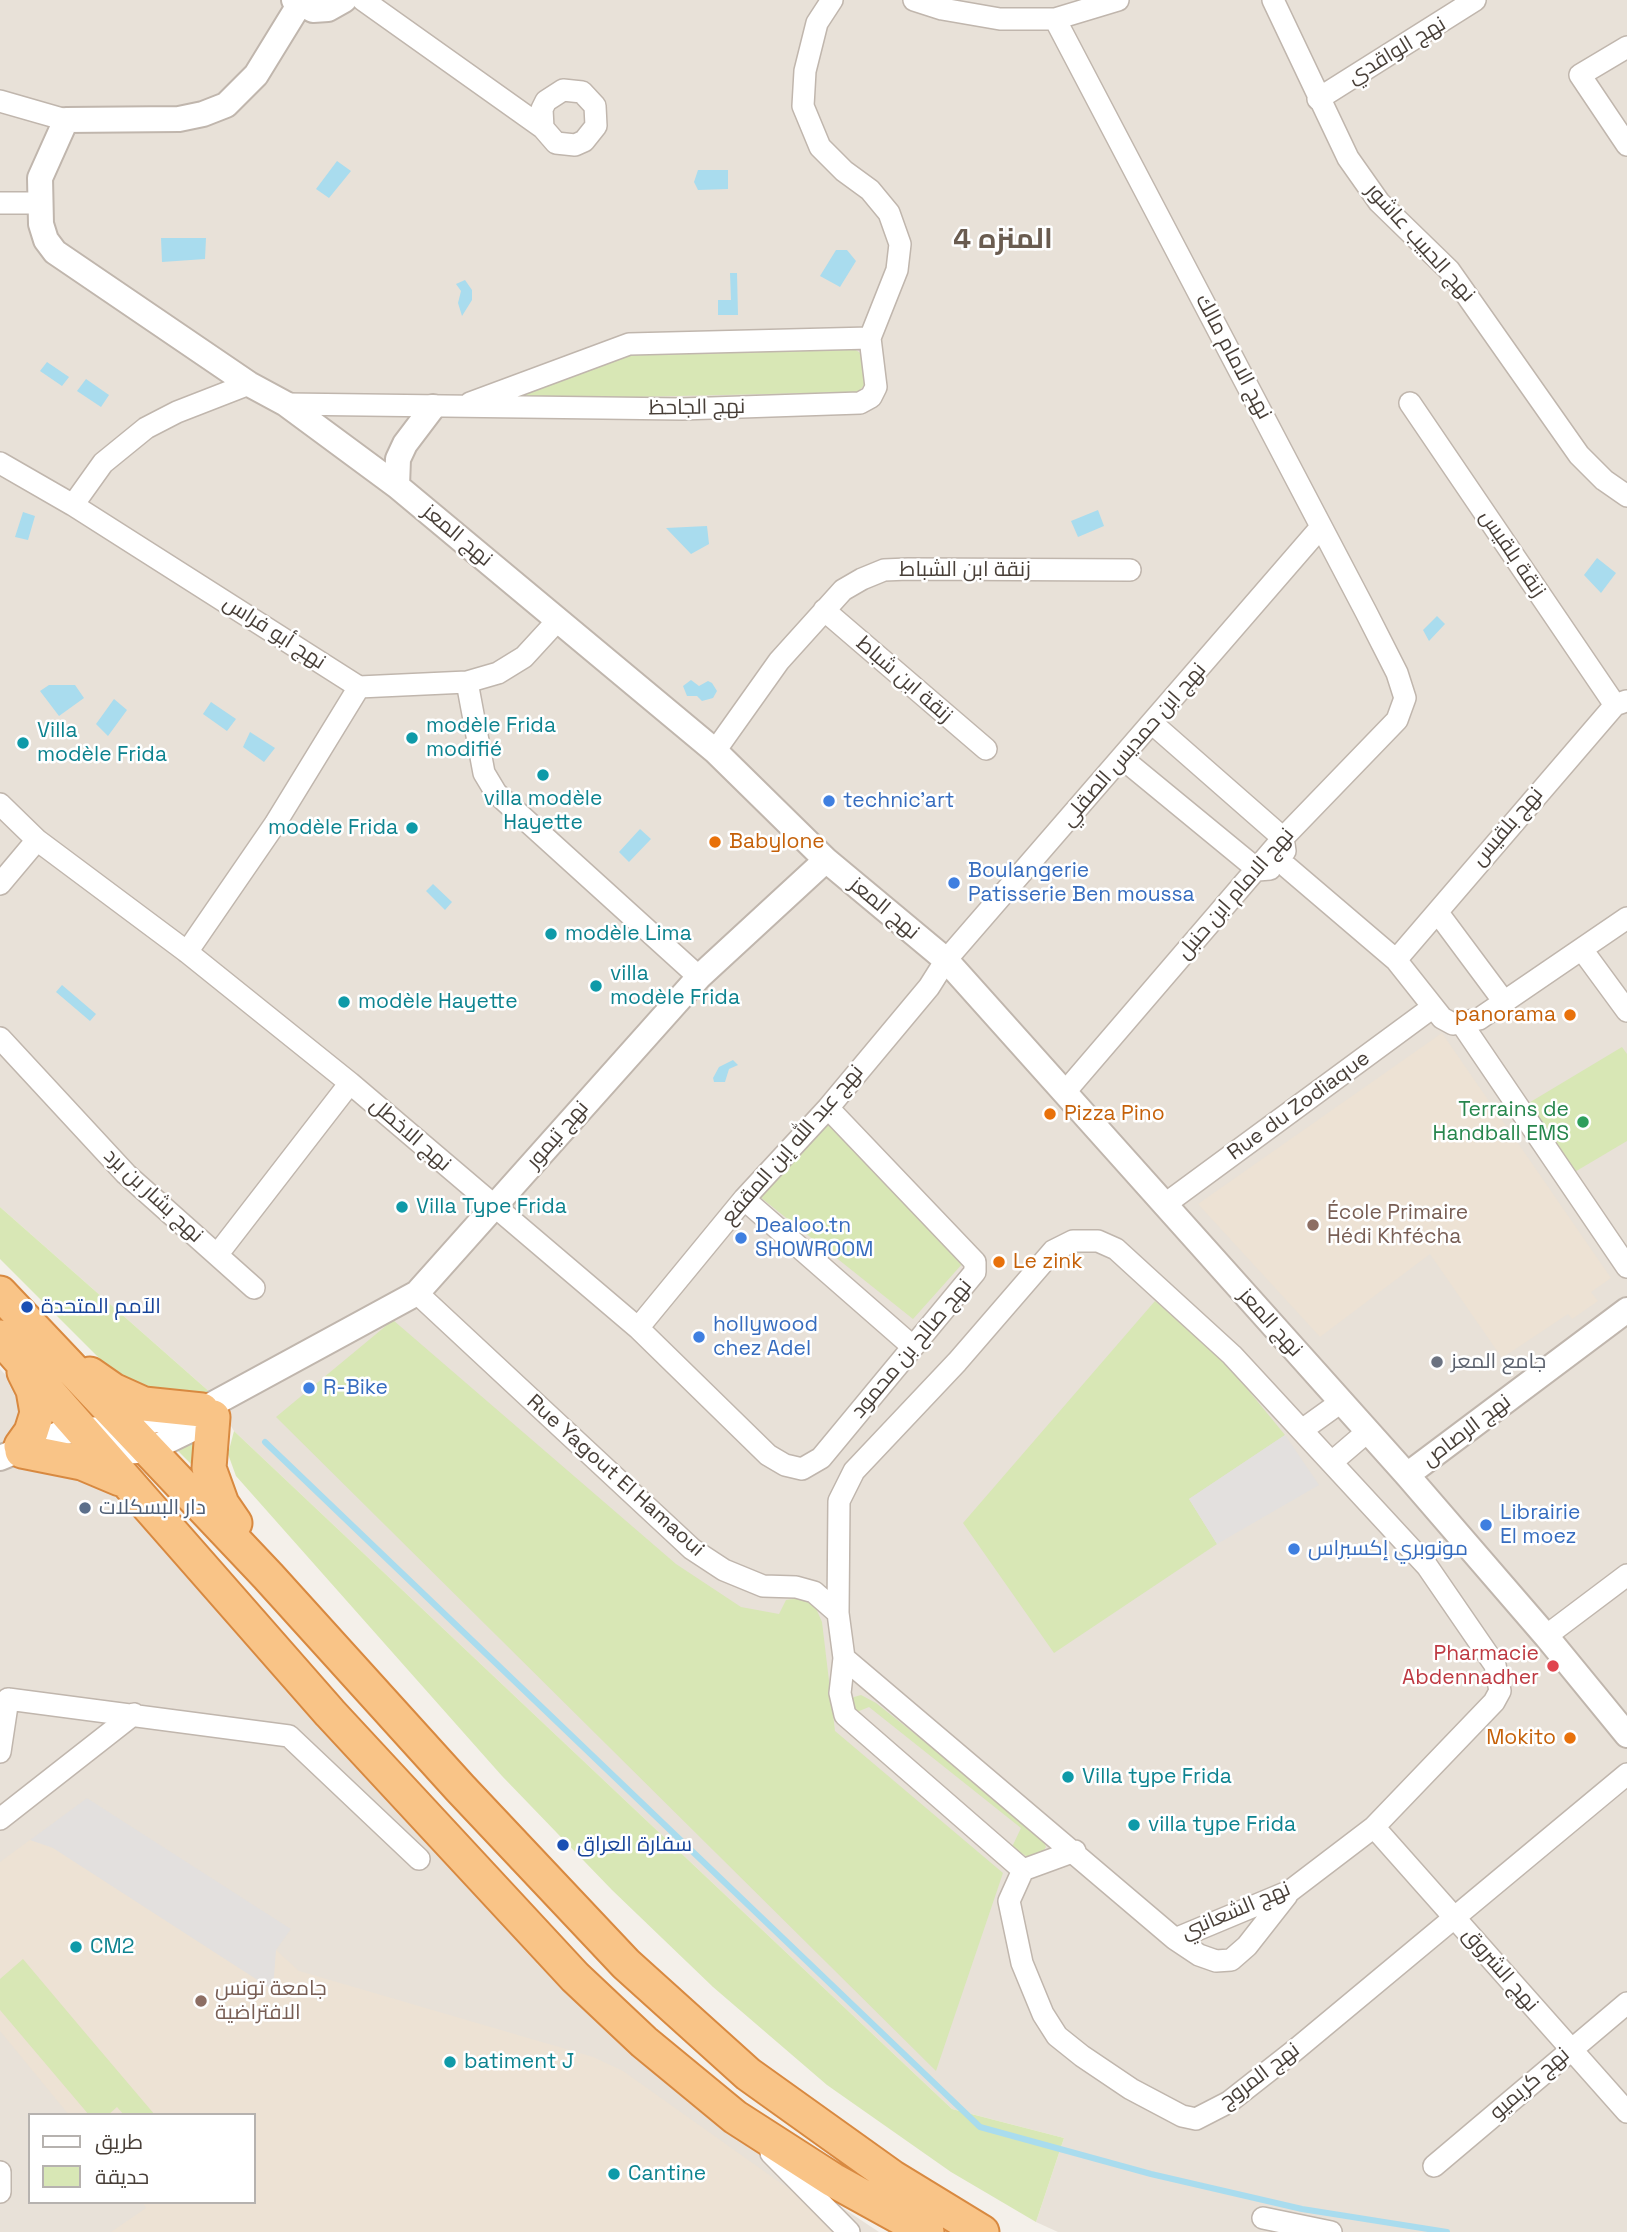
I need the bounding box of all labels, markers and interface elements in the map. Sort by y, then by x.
street label: نهج الواقدي [1343,12,1451,90]
street label: نهج الحبيب عاشور [1360,179,1480,307]
district label: المنزه 4 [953,223,1053,257]
street label: نهج الامام مالك [1189,290,1277,424]
street label: نهج الجاحظ [648,395,746,421]
street label: نهج المعز [417,500,497,572]
street label: زنقة بلقيس [1474,506,1550,602]
street label: زنقة ابن الشباط [899,557,1031,583]
street label: نهج أبو فراس [218,591,330,675]
street label: زنقة ابن شباط [851,631,957,729]
street label: نهج ابن حمديس الصقلي [1056,658,1212,832]
place label: modèle Frida modifié [426,713,556,763]
place label: Villa modèle Frida [37,718,167,768]
marker: modèle Frida modifié [404,730,420,746]
marker: Villa modèle Frida [15,735,31,751]
marker: villa modèle Hayette [535,767,551,783]
street label: نهج بلقيس [1467,783,1549,871]
place label: villa modèle Hayette [484,786,602,836]
place label: technic'art [843,788,954,814]
marker: technic'art [821,793,837,809]
place label: modèle Frida [268,815,398,841]
marker: modèle Frida [404,820,420,836]
street label: نهج الامام ابن حنبل [1172,823,1300,965]
place label: Babylone [729,829,825,855]
marker: Babylone [707,834,723,850]
place label: Boulangerie Patisserie Ben moussa [968,858,1195,908]
street label: نهج المعز [844,873,924,945]
marker: Boulangerie Patisserie Ben moussa [946,875,962,891]
place label: modèle Lima [565,921,692,947]
marker: modèle Lima [543,926,559,942]
place label: villa modèle Frida [610,961,740,1011]
marker: villa modèle Frida [588,978,604,994]
place label: modèle Hayette [358,989,518,1015]
marker: modèle Hayette [336,994,352,1010]
place label: panorama [1455,1002,1556,1028]
marker: panorama [1562,1007,1578,1023]
street label: Rue du Zodiaque [1223,1046,1375,1166]
street label: نهج عبد الله إبن المقفع [717,1060,869,1230]
street label: نهج الاخطل [364,1093,456,1177]
street label: نهج تيمور [522,1096,594,1174]
place label: Terrains de Handball EMS [1433,1097,1569,1147]
place label: Pizza Pino [1064,1101,1165,1127]
marker: Pizza Pino [1042,1106,1058,1122]
marker: Terrains de Handball EMS [1575,1114,1591,1130]
street label: نهج بشار بن برد [98,1144,208,1248]
place label: Villa Type Frida [416,1194,567,1220]
marker: Villa Type Frida [394,1199,410,1215]
place label: École Primaire Hédi Khfécha [1327,1200,1468,1250]
place label: Dealoo.tn SHOWROOM [755,1213,873,1263]
marker: École Primaire Hédi Khfécha [1305,1217,1321,1233]
marker: Dealoo.tn SHOWROOM [733,1230,749,1246]
place label: Le zink [1013,1249,1082,1275]
marker: Le zink [991,1254,1007,1270]
street label: نهج صالح بن محمود [846,1274,978,1424]
street label: نهج المعز [1233,1284,1307,1362]
place label: الآمم المتحدة [41,1294,161,1320]
marker: الآمم المتحدة [19,1299,35,1315]
place label: hollywood chez Adel [713,1312,818,1362]
marker: hollywood chez Adel [691,1329,707,1345]
place label: جامع المعز [1451,1349,1546,1375]
marker: جامع المعز [1429,1354,1445,1370]
place label: R-Bike [323,1375,388,1401]
marker: R-Bike [301,1380,317,1396]
street label: Rue Yagout El Hamaoui [521,1390,709,1562]
street label: نهج الرصاص [1418,1390,1516,1472]
place label: دار البسكلات [99,1495,206,1521]
marker: دار البسكلات [77,1500,93,1516]
place label: Librairie El moez [1500,1500,1580,1550]
marker: Librairie El moez [1478,1517,1494,1533]
place label: مونوبري إكسبراس [1308,1536,1468,1562]
marker: مونوبري إكسبراس [1286,1541,1302,1557]
place label: Pharmacie Abdennadher [1402,1641,1539,1691]
marker: Pharmacie Abdennadher [1545,1658,1561,1674]
place label: Mokito [1486,1725,1556,1751]
marker: Mokito [1562,1730,1578,1746]
place label: Villa type Frida [1082,1764,1232,1790]
marker: Villa type Frida [1060,1769,1076,1785]
place label: villa type Frida [1148,1812,1296,1838]
marker: villa type Frida [1126,1817,1142,1833]
place label: سفارة العراق [577,1832,692,1858]
marker: سفارة العراق [555,1837,571,1853]
street label: نهج الشعانبي [1178,1877,1294,1945]
street label: نهج الشروق [1457,1923,1543,2017]
place label: CM2 [90,1934,134,1960]
marker: CM2 [68,1939,84,1955]
place label: جامعة تونس الافتراضية [215,1976,327,2026]
marker: جامعة تونس الافتراضية [193,1993,209,2009]
street label: نهج المروج [1215,2038,1305,2114]
street label: نهج كريميو [1485,2043,1575,2125]
place label: batiment J [464,2049,574,2075]
marker: batiment J [442,2054,458,2070]
legend [28,2113,256,2204]
text: طريق [95,2128,143,2155]
place label: Cantine [628,2161,706,2187]
text: حديقة [95,2163,149,2190]
marker: Cantine [606,2166,622,2182]

